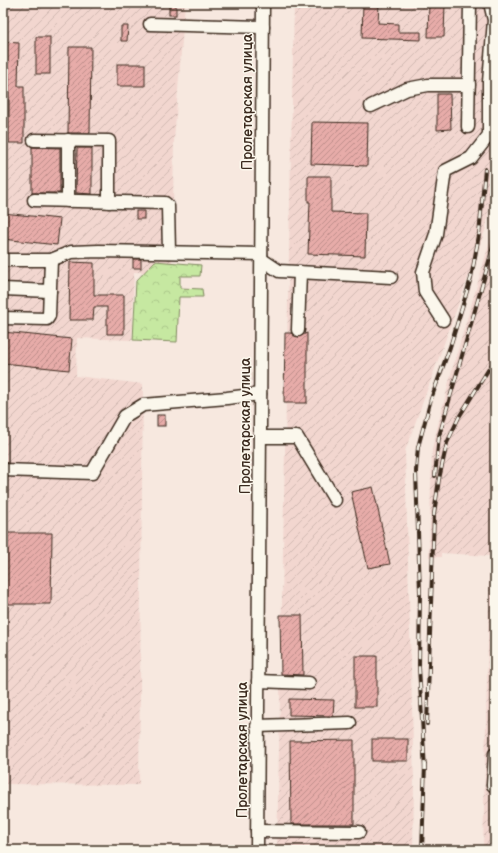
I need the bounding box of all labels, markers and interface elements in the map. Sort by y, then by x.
street label: Пролетарская улица [239,33,256,170]
street label: Пролетарская улица [237,357,254,494]
street label: Пролетарская улица [234,681,251,818]

